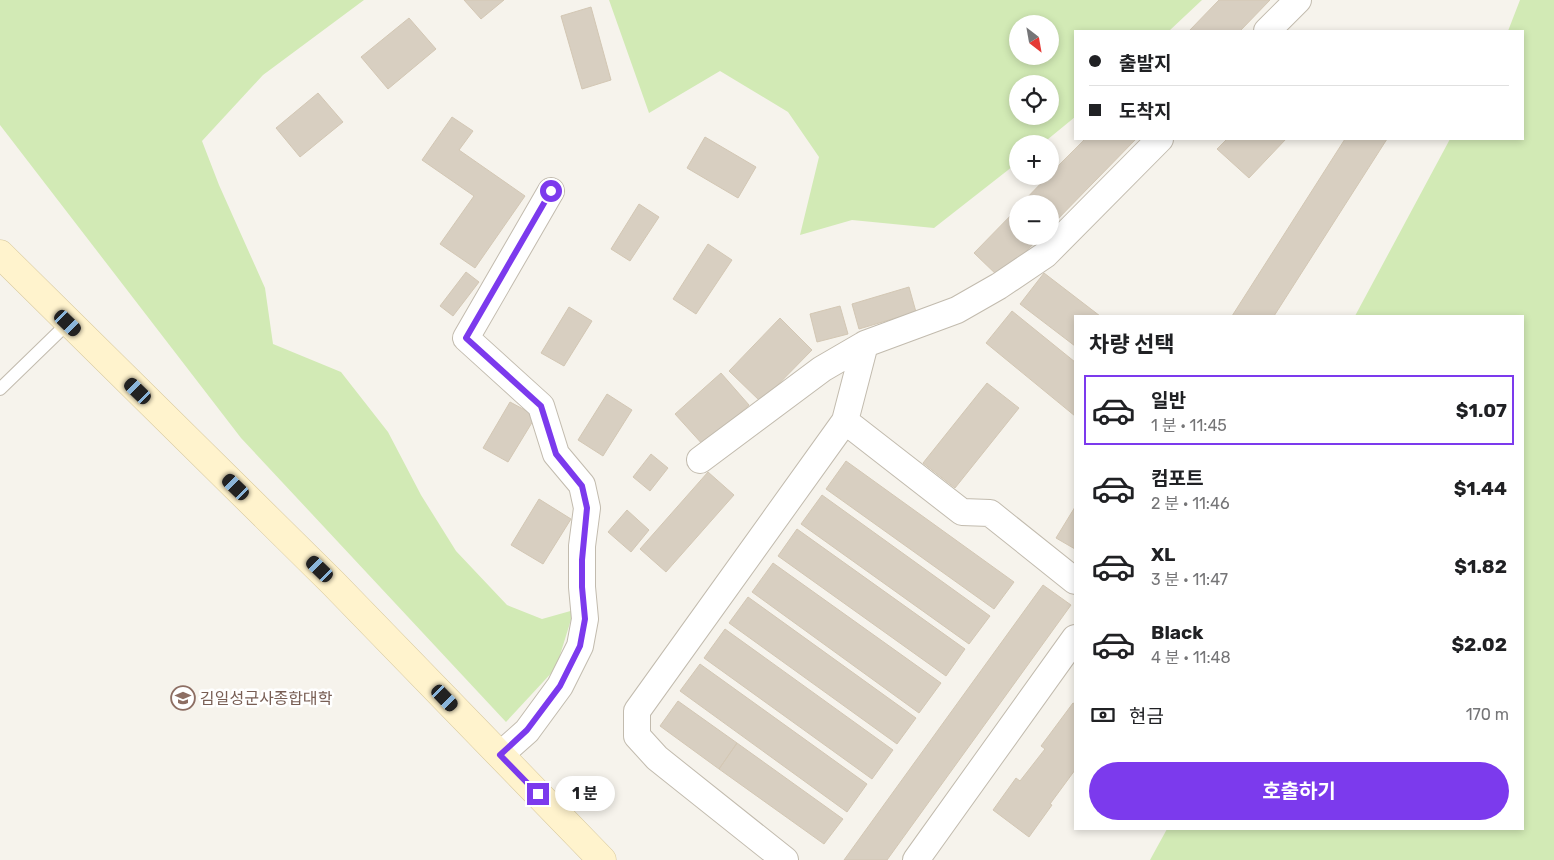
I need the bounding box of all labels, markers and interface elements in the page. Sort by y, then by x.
north arrow [1009,15,1059,65]
map controls [1009,15,1059,245]
text: 출발지 [1119,52,1171,75]
button: locate [1009,75,1059,125]
text: 도착지 [1119,100,1171,123]
button: + [1009,135,1059,185]
route start [540,180,562,202]
button: − [1009,195,1059,245]
car [51,307,84,339]
text: 차량 선택 [1089,331,1175,358]
car [121,375,154,407]
icon: car [1091,388,1136,433]
text: 일반 [1151,389,1186,412]
text: $1.07 [1456,399,1507,422]
text: 1 분 · 11:45 [1151,416,1227,435]
icon: car [1091,466,1136,511]
text: 컴포트 [1151,467,1203,490]
car [219,471,252,503]
text: $1.44 [1454,477,1507,500]
text: 2 분 · 11:46 [1151,494,1230,513]
text: XL [1151,543,1175,566]
icon: car [1091,544,1136,589]
car [303,553,336,585]
text: $1.82 [1454,555,1507,578]
text: 3 분 · 11:47 [1151,570,1228,589]
text: Black [1151,621,1203,644]
icon: car [1091,622,1136,667]
text: $2.02 [1451,633,1507,656]
text: 4 분 · 11:48 [1151,648,1231,667]
car [429,682,460,714]
school or university icon: 김일성군사종합대학 [170,685,196,711]
place label: 김일성군사종합대학 [200,689,333,708]
icon: cash [1089,701,1117,729]
text: 현금 [1129,705,1164,728]
text: 170 m [1466,705,1509,724]
button: 호출하기 [1089,762,1509,820]
callout: 1 분 [556,776,616,812]
route end [527,783,549,805]
text: 1 분 [572,784,598,803]

